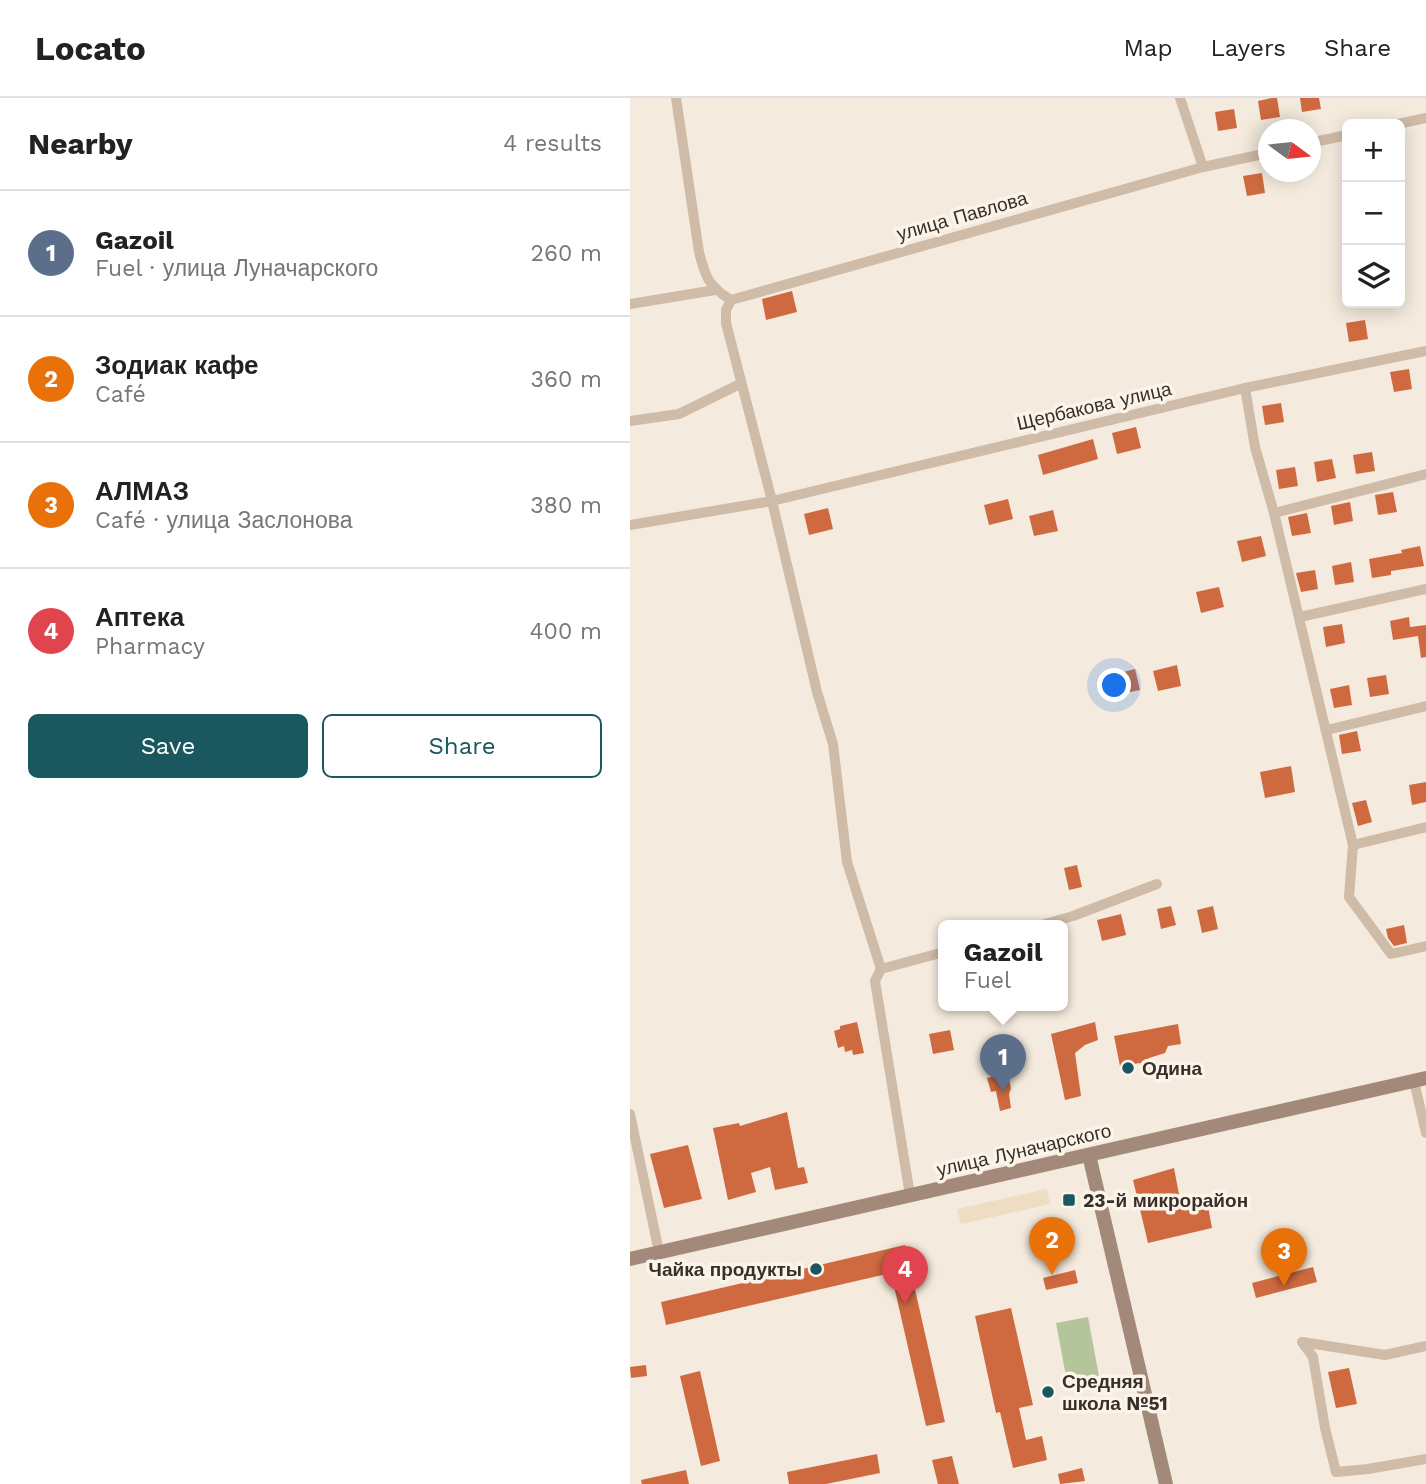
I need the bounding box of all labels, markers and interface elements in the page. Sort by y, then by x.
text: Locato [35,29,146,68]
text: Map [1124,34,1172,62]
text: Layers [1210,34,1286,62]
text: Share [1324,34,1391,62]
north arrow [1258,119,1321,182]
map controls [1342,119,1405,308]
button: + [1342,119,1405,182]
text: Nearby [28,126,133,161]
text: 4 results [503,130,602,157]
button: − [1342,182,1405,245]
street label: улица Павлова [894,186,1030,246]
text: Gazoil [95,225,174,255]
text: 1 [46,240,56,267]
text: 260 m [531,240,602,267]
button: layers [1342,245,1405,308]
text: Fuel · улица Луначарского [95,255,378,282]
text: Зодиак кафе [95,350,259,380]
text: 2 [44,366,58,393]
text: 360 m [531,366,602,393]
street label: Щербакова улица [1014,377,1174,435]
text: Café [95,381,146,408]
text: АЛМАЗ [95,476,189,506]
text: 3 [44,492,58,519]
text: 380 m [530,492,602,519]
text: Café · улица Заслонова [95,507,353,534]
text: Аптека [95,602,184,632]
text: 4 [44,618,58,645]
text: 400 m [530,618,602,645]
text: Pharmacy [95,633,205,660]
your location [1097,668,1131,702]
button: Save [28,714,308,778]
button: Share [322,714,602,778]
popup [938,920,1068,1011]
text: Gazoil [964,937,1042,967]
text: Fuel [964,967,1011,994]
pin: 1 [980,1034,1026,1092]
place label: Одина [1142,1057,1203,1080]
marker: Одина [1120,1060,1136,1076]
street label: улица Луначарского [935,1119,1113,1181]
place label: 23-й микрорайон [1083,1189,1248,1212]
marker: 23-й микрорайон [1061,1192,1077,1208]
pin: 2 [1029,1217,1075,1275]
pin: 3 [1261,1228,1307,1286]
pin: 4 [882,1246,928,1304]
place label: Чайка продукты [649,1258,802,1281]
marker: Чайка продукты [808,1261,824,1277]
place label: Средняя школа №51 [1062,1370,1168,1415]
marker: Средняя школа №51 [1040,1384,1056,1400]

